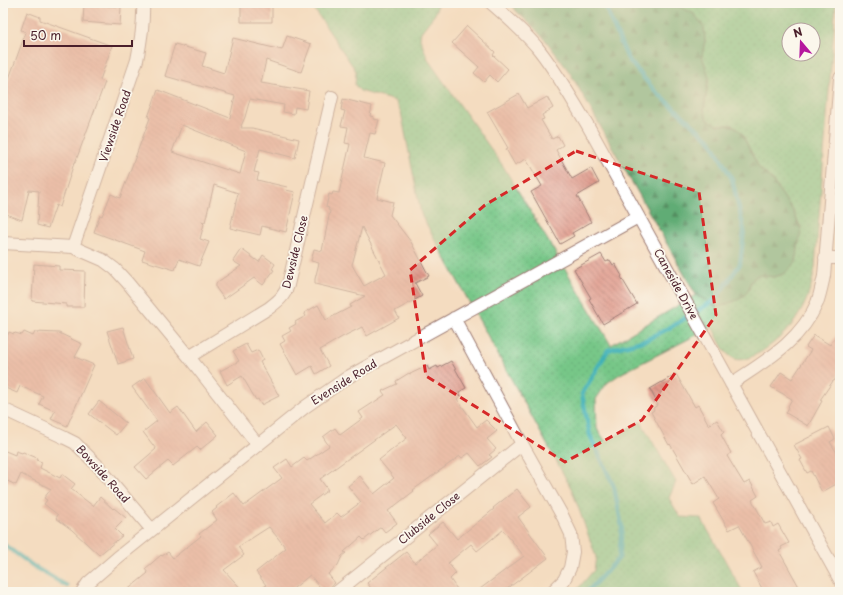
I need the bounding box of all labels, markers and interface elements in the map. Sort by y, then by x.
scale bar [24,22,132,48]
north arrow [781,22,821,62]
text: N [791,23,805,42]
text: 50 m [30,26,61,44]
street label: Viewside Road [94,87,135,164]
street label: Dewside Close [277,213,312,290]
street label: Caneside Drive [650,245,703,323]
street label: Evenside Road [307,354,380,409]
street label: Bowside Road [73,441,134,506]
street label: Clubside Close [394,487,464,548]

